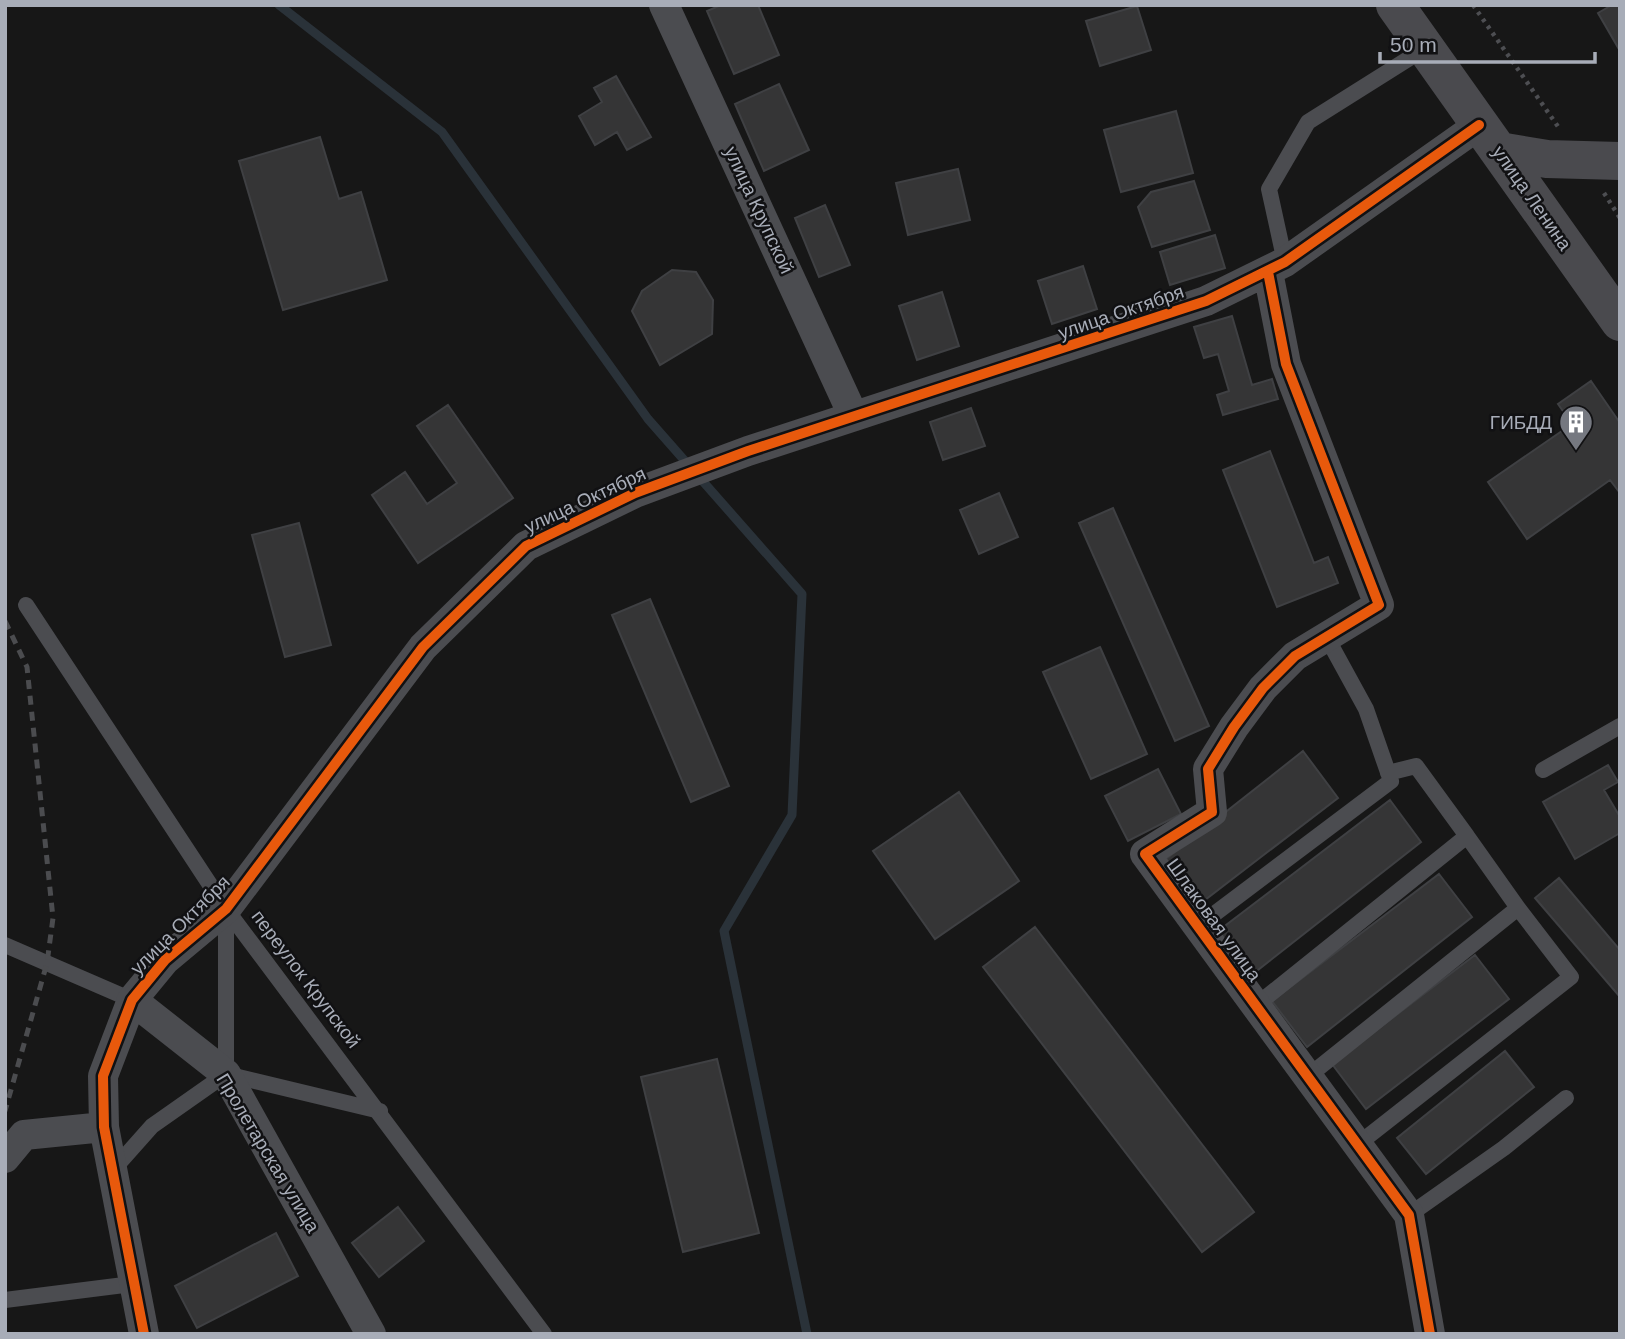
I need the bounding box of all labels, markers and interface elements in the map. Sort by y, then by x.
scale bar [1380,21,1595,65]
text: 50 m [1390,33,1437,56]
street label: улица Ленина [1488,142,1576,255]
street label: улица Крупской [720,143,798,277]
street label: улица Октября [1055,281,1187,343]
building icon: ГИБДД [1557,403,1595,452]
place label: ГИБДД [1490,412,1552,433]
street label: улица Октября [521,463,649,537]
street label: Шлаковая улица [1162,855,1266,986]
street label: улица Октября [126,871,234,979]
street label: переулок Крупской [247,906,365,1052]
street label: Пролетарская улица [212,1070,324,1237]

